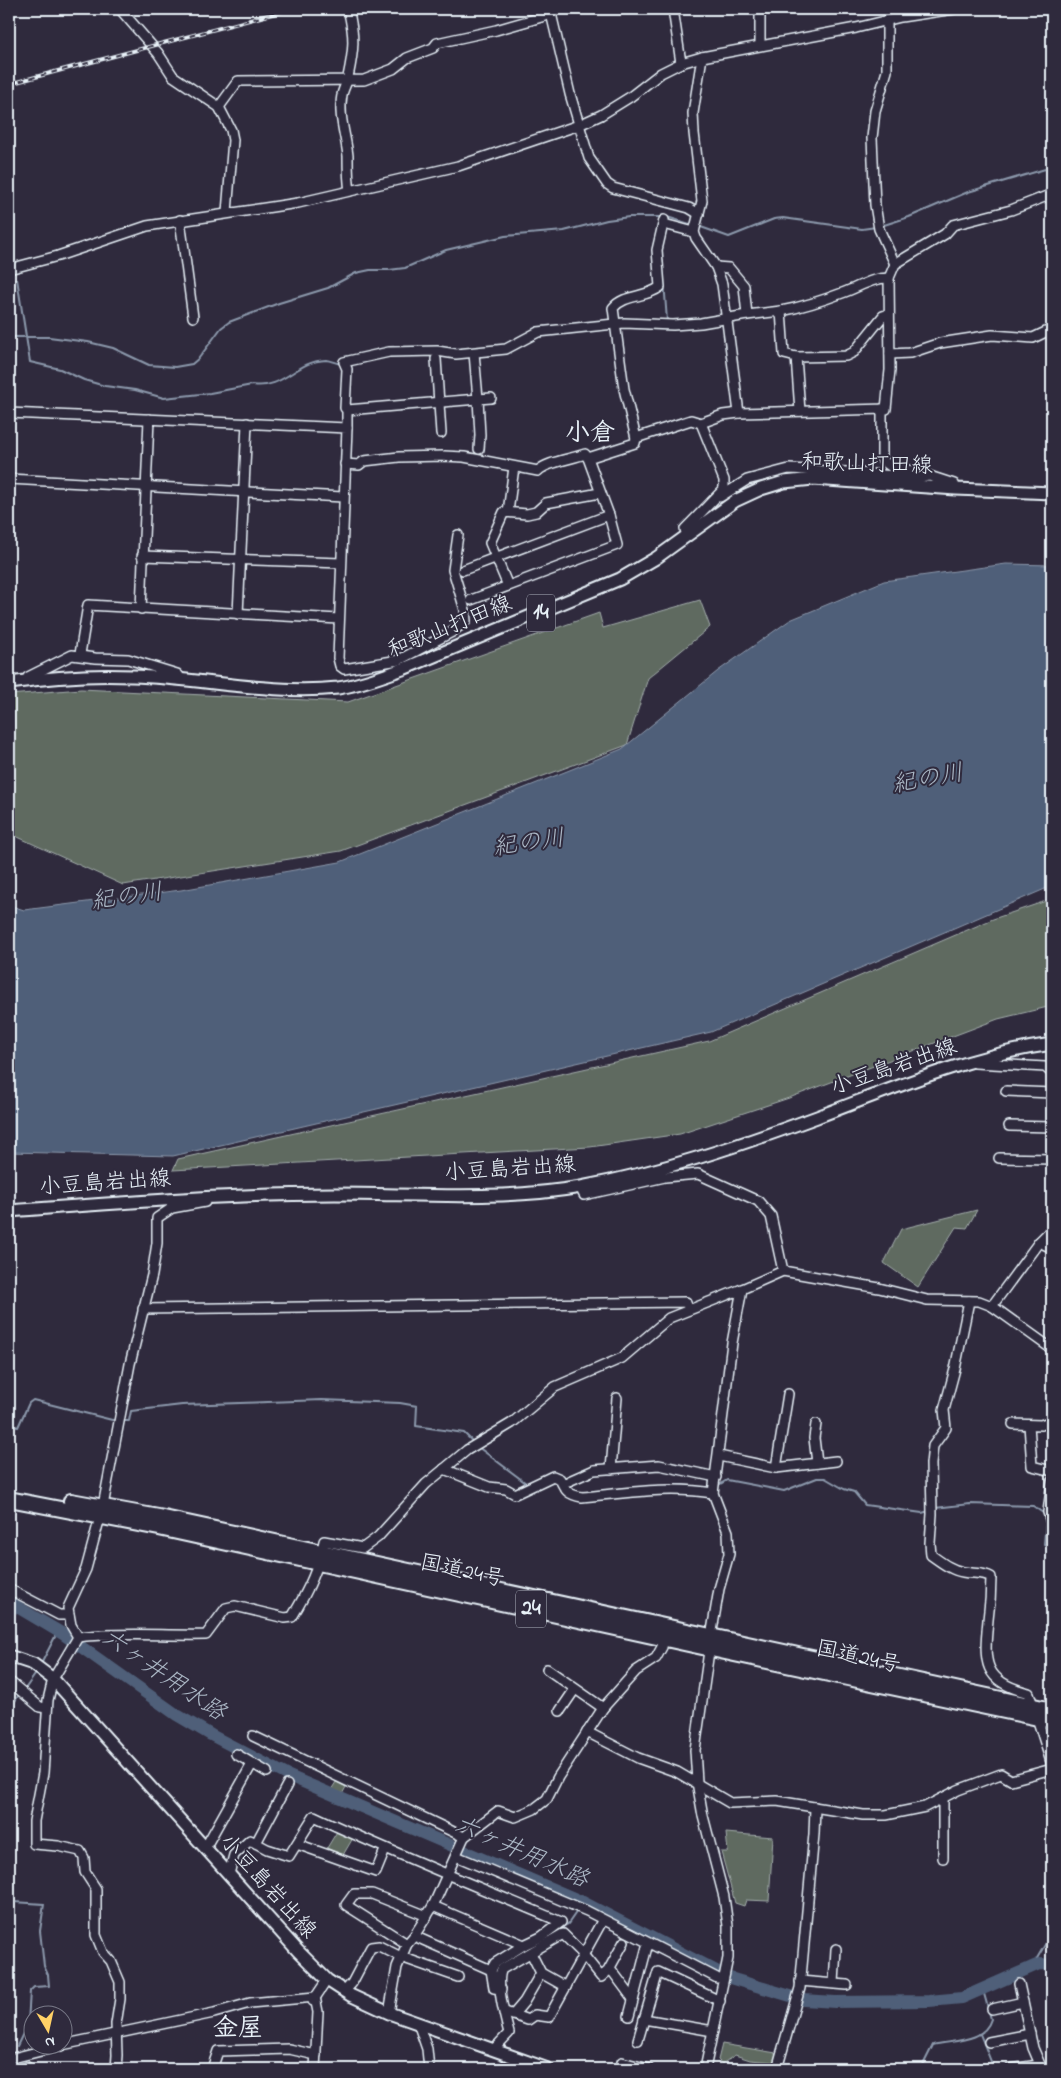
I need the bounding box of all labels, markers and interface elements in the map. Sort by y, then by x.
district label: 小倉 [565,416,615,452]
street label: 和歌山打田線 [800,447,934,483]
street label: 和歌山打田線 [383,588,517,668]
road number: 14 [527,594,555,632]
water label: 紀の川 [890,757,966,803]
water label: 紀の川 [491,822,567,866]
water label: 紀の川 [89,876,165,920]
street label: 小豆島岩出線 [826,1031,962,1105]
street label: 小豆島岩出線 [443,1149,577,1191]
street label: 小豆島岩出線 [38,1163,172,1205]
street label: 国道24号 [417,1547,507,1597]
road number: 24 [516,1590,546,1628]
water label: 六ヶ井用水路 [94,1621,234,1732]
street label: 国道24号 [813,1633,903,1683]
water label: 六ヶ井用水路 [448,1808,596,1899]
street label: 小豆島岩出線 [211,1827,323,1947]
north arrow [22,2006,72,2056]
district label: 金屋 [213,2011,263,2047]
text: N [43,2030,56,2052]

